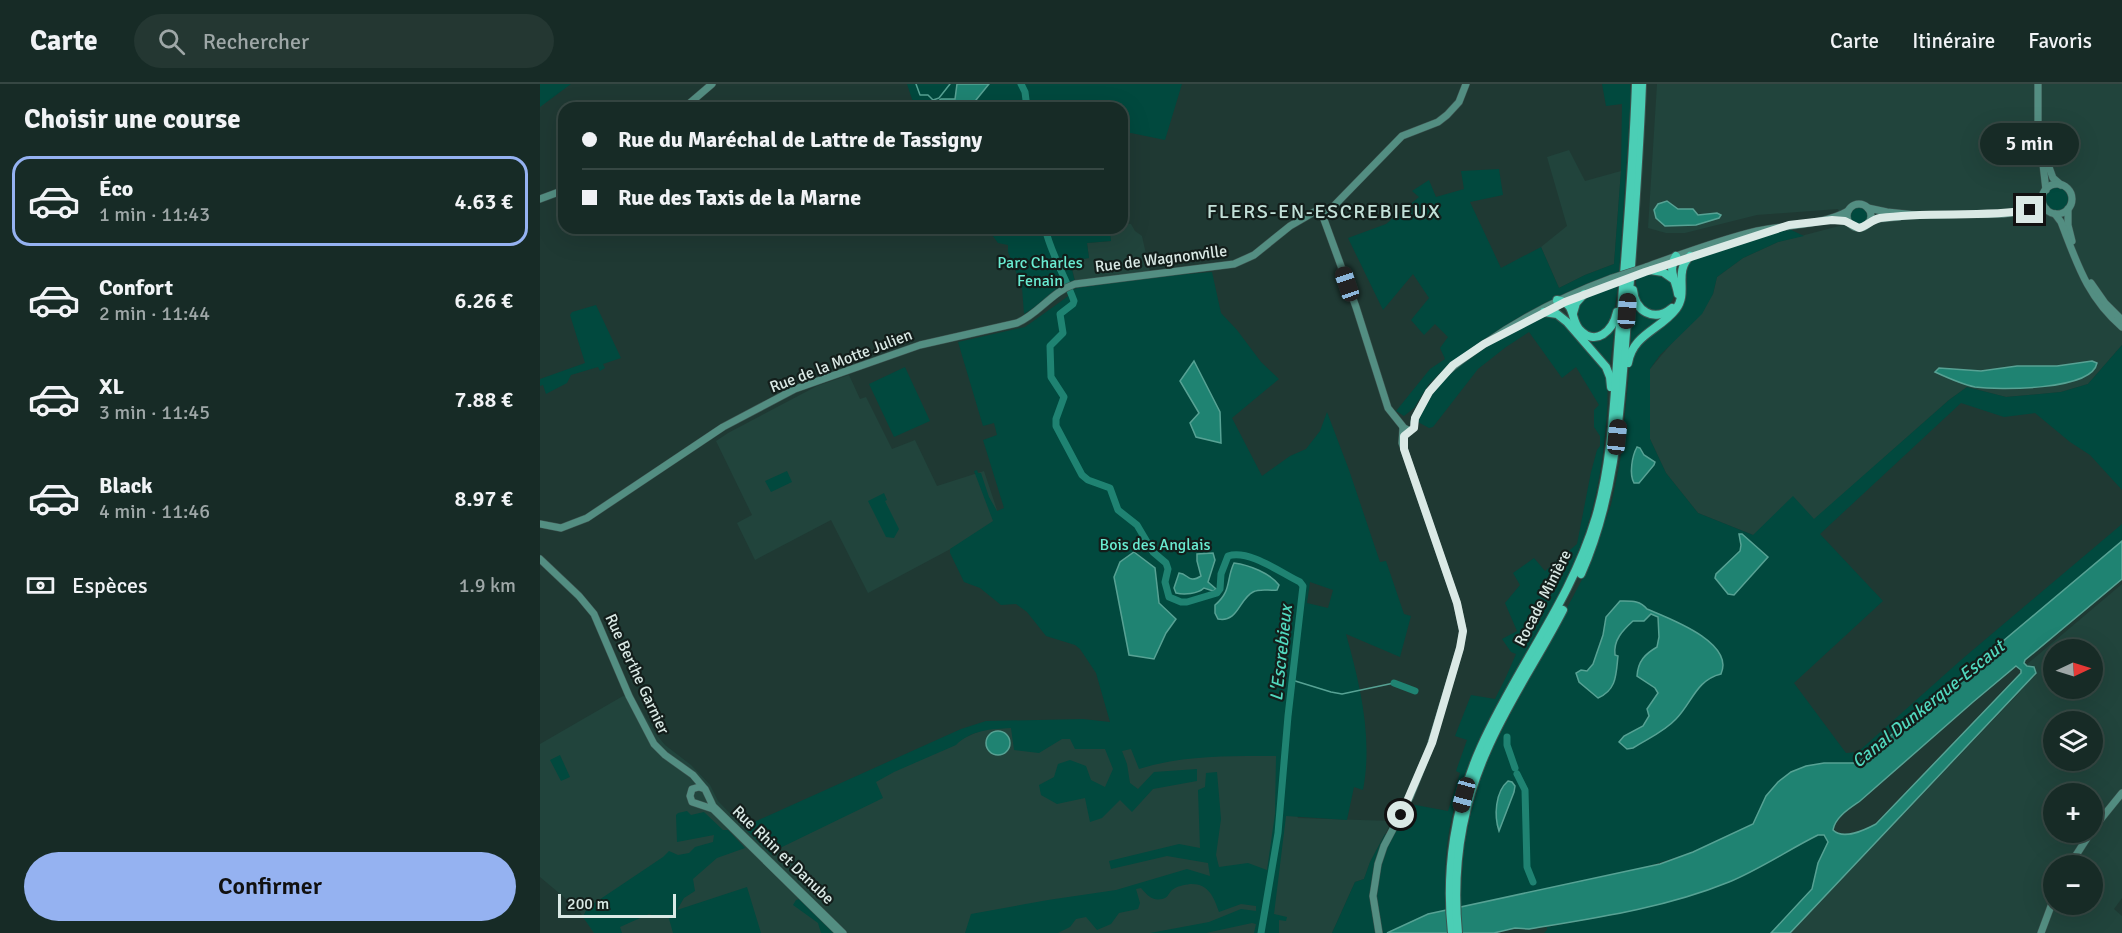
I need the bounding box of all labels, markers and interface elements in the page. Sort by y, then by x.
search box [134,14,554,68]
text: Carte [30,24,98,58]
icon: search [155,25,188,58]
text: Rechercher [203,28,309,55]
text: Carte [1830,28,1879,54]
text: Itinéraire [1912,28,1995,54]
text: Favoris [2028,28,2092,54]
text: Choisir une course [24,103,241,136]
callout: 5 min [1980,123,2080,165]
text: Rue du Maréchal de Lattre de Tassigny [618,126,982,153]
text: 5 min [2006,131,2053,156]
icon: car [27,174,81,228]
text: Éco [99,175,133,202]
text: Rue des Taxis de la Marne [618,184,861,211]
text: 4.63 € [455,188,513,215]
route end [2016,196,2043,223]
district label: FLERS-EN-ESCREBIEUX [1207,199,1441,224]
text: 1 min · 11:43 [99,202,210,227]
street label: Rue de Wagnonville [1094,241,1228,277]
park label: Parc Charles Fenain [997,253,1083,291]
car [1333,264,1361,304]
icon: car [27,273,81,327]
text: Confort [99,274,173,301]
text: 6.26 € [455,287,513,314]
car [1617,292,1637,330]
text: 2 min · 11:44 [99,301,210,326]
street label: Rue de la Motte Julien [767,325,915,397]
icon: car [27,372,81,426]
text: XL [99,373,124,400]
text: 7.88 € [455,386,513,413]
text: 3 min · 11:45 [99,400,210,425]
car [1606,418,1628,456]
icon: car [27,471,81,525]
text: Black [99,472,153,499]
text: 8.97 € [455,485,513,512]
text: 4 min · 11:46 [99,499,210,524]
park label: Bois des Anglais [1099,535,1211,555]
street label: Rocade Minière [1510,547,1576,649]
icon: cash [24,569,57,602]
text: Espèces [72,572,148,599]
text: 1.9 km [459,573,516,598]
water label: L'Escrebieux [1265,602,1297,702]
street label: Rue Berthe Garnier [600,611,674,737]
water label: Canal Dunkerque-Escaut [1847,634,2011,772]
north arrow [2043,639,2103,699]
map controls [2043,639,2103,915]
button: layers [2043,711,2103,771]
car [1451,775,1477,815]
button: + [2043,783,2103,843]
street label: Rue Rhin et Danube [728,801,838,909]
route start [1387,801,1414,828]
button: Confirmer [24,852,516,921]
button: − [2043,855,2103,915]
scale bar [558,891,676,918]
text: 200 m [567,894,609,914]

